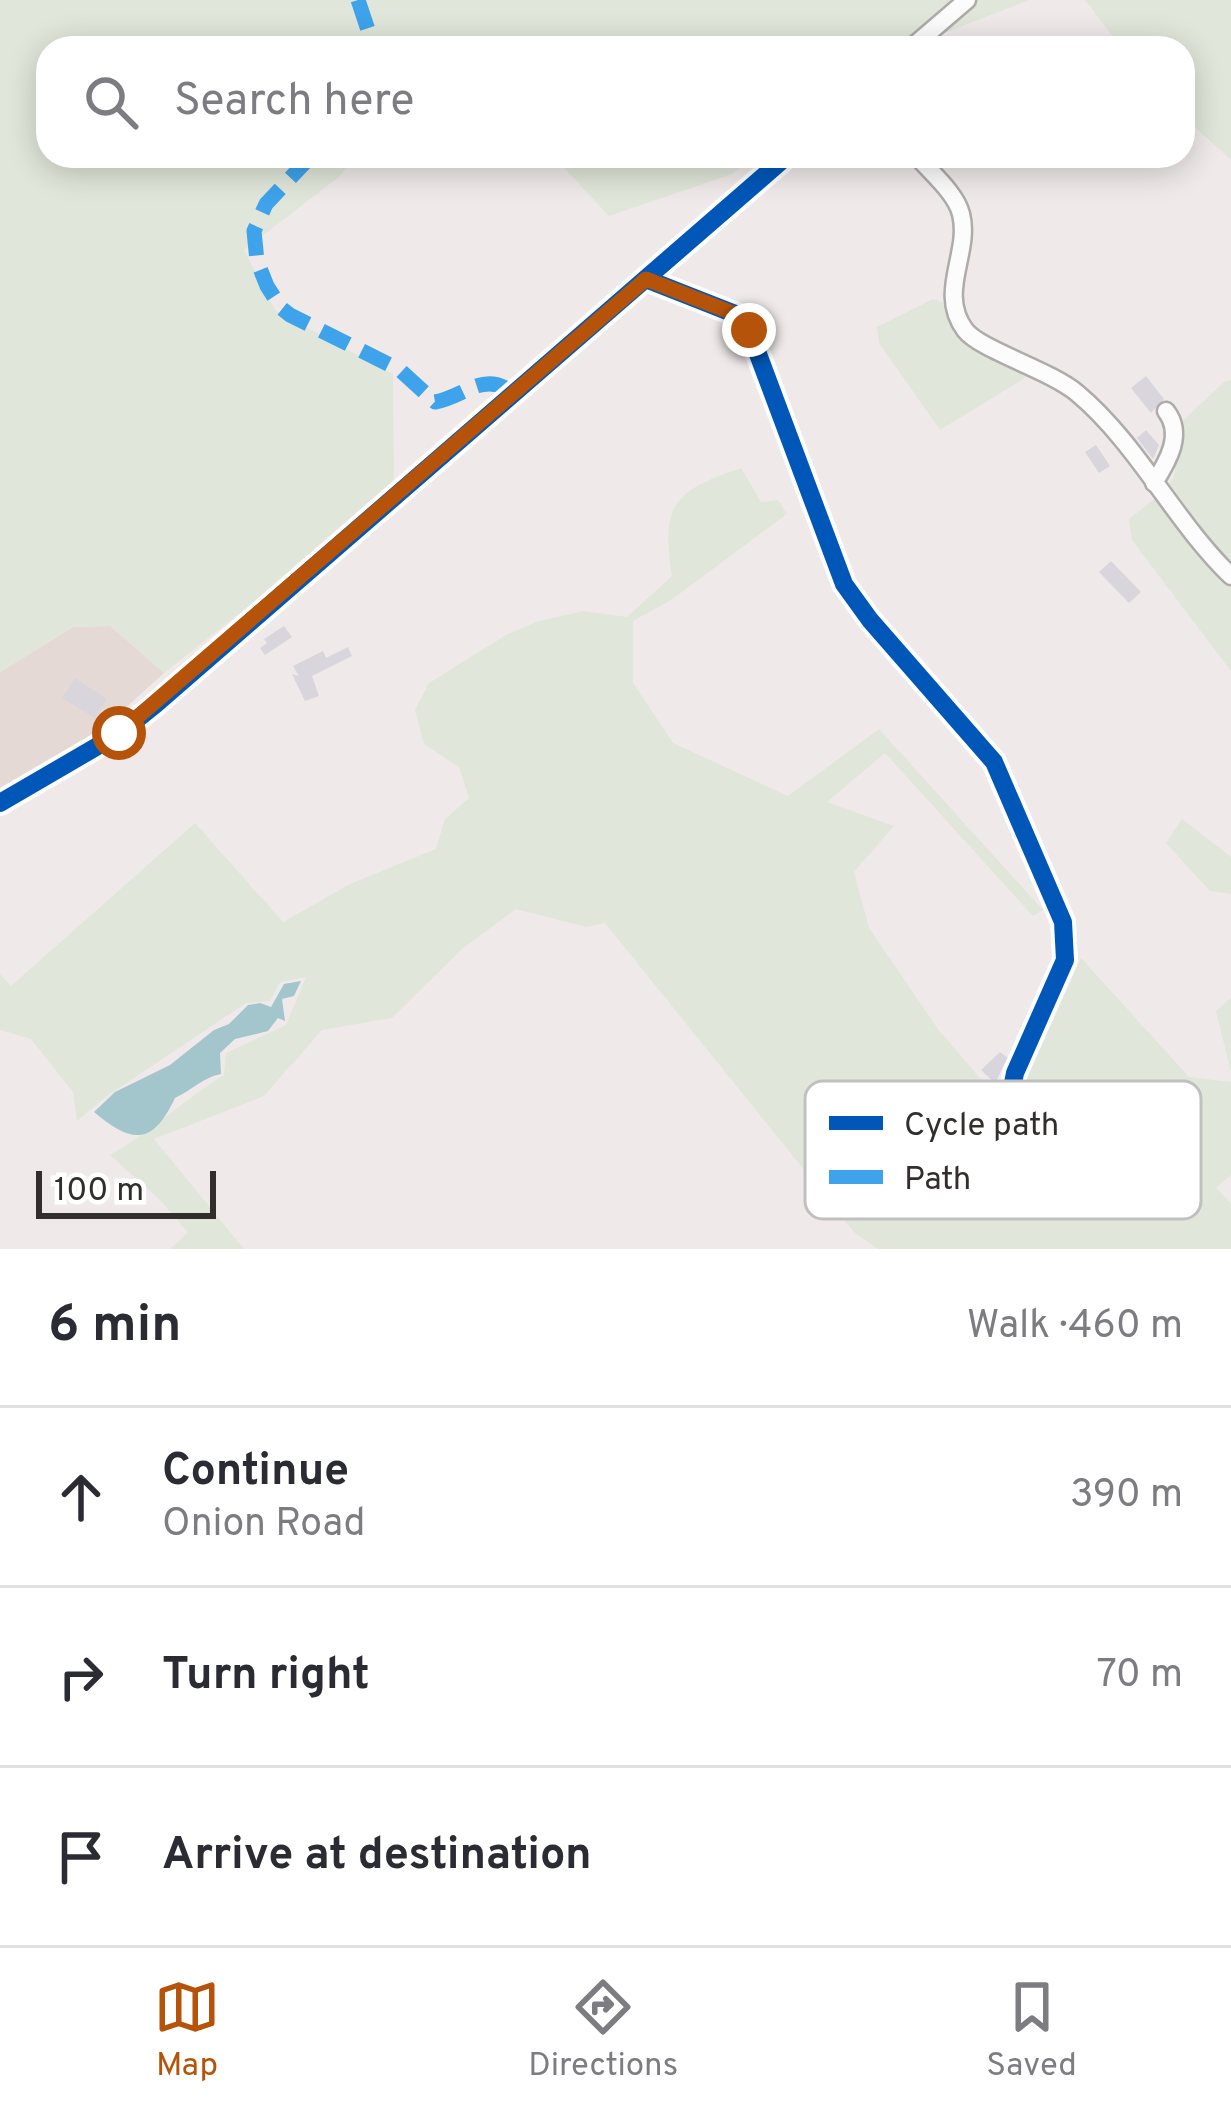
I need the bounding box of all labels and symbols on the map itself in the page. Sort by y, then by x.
route end [722,303,776,357]
route start [92,706,146,760]
legend [805,1081,1201,1219]
text: Cycle path [904,1106,1059,1148]
text: Path [904,1160,971,1202]
scale bar [36,1165,216,1218]

